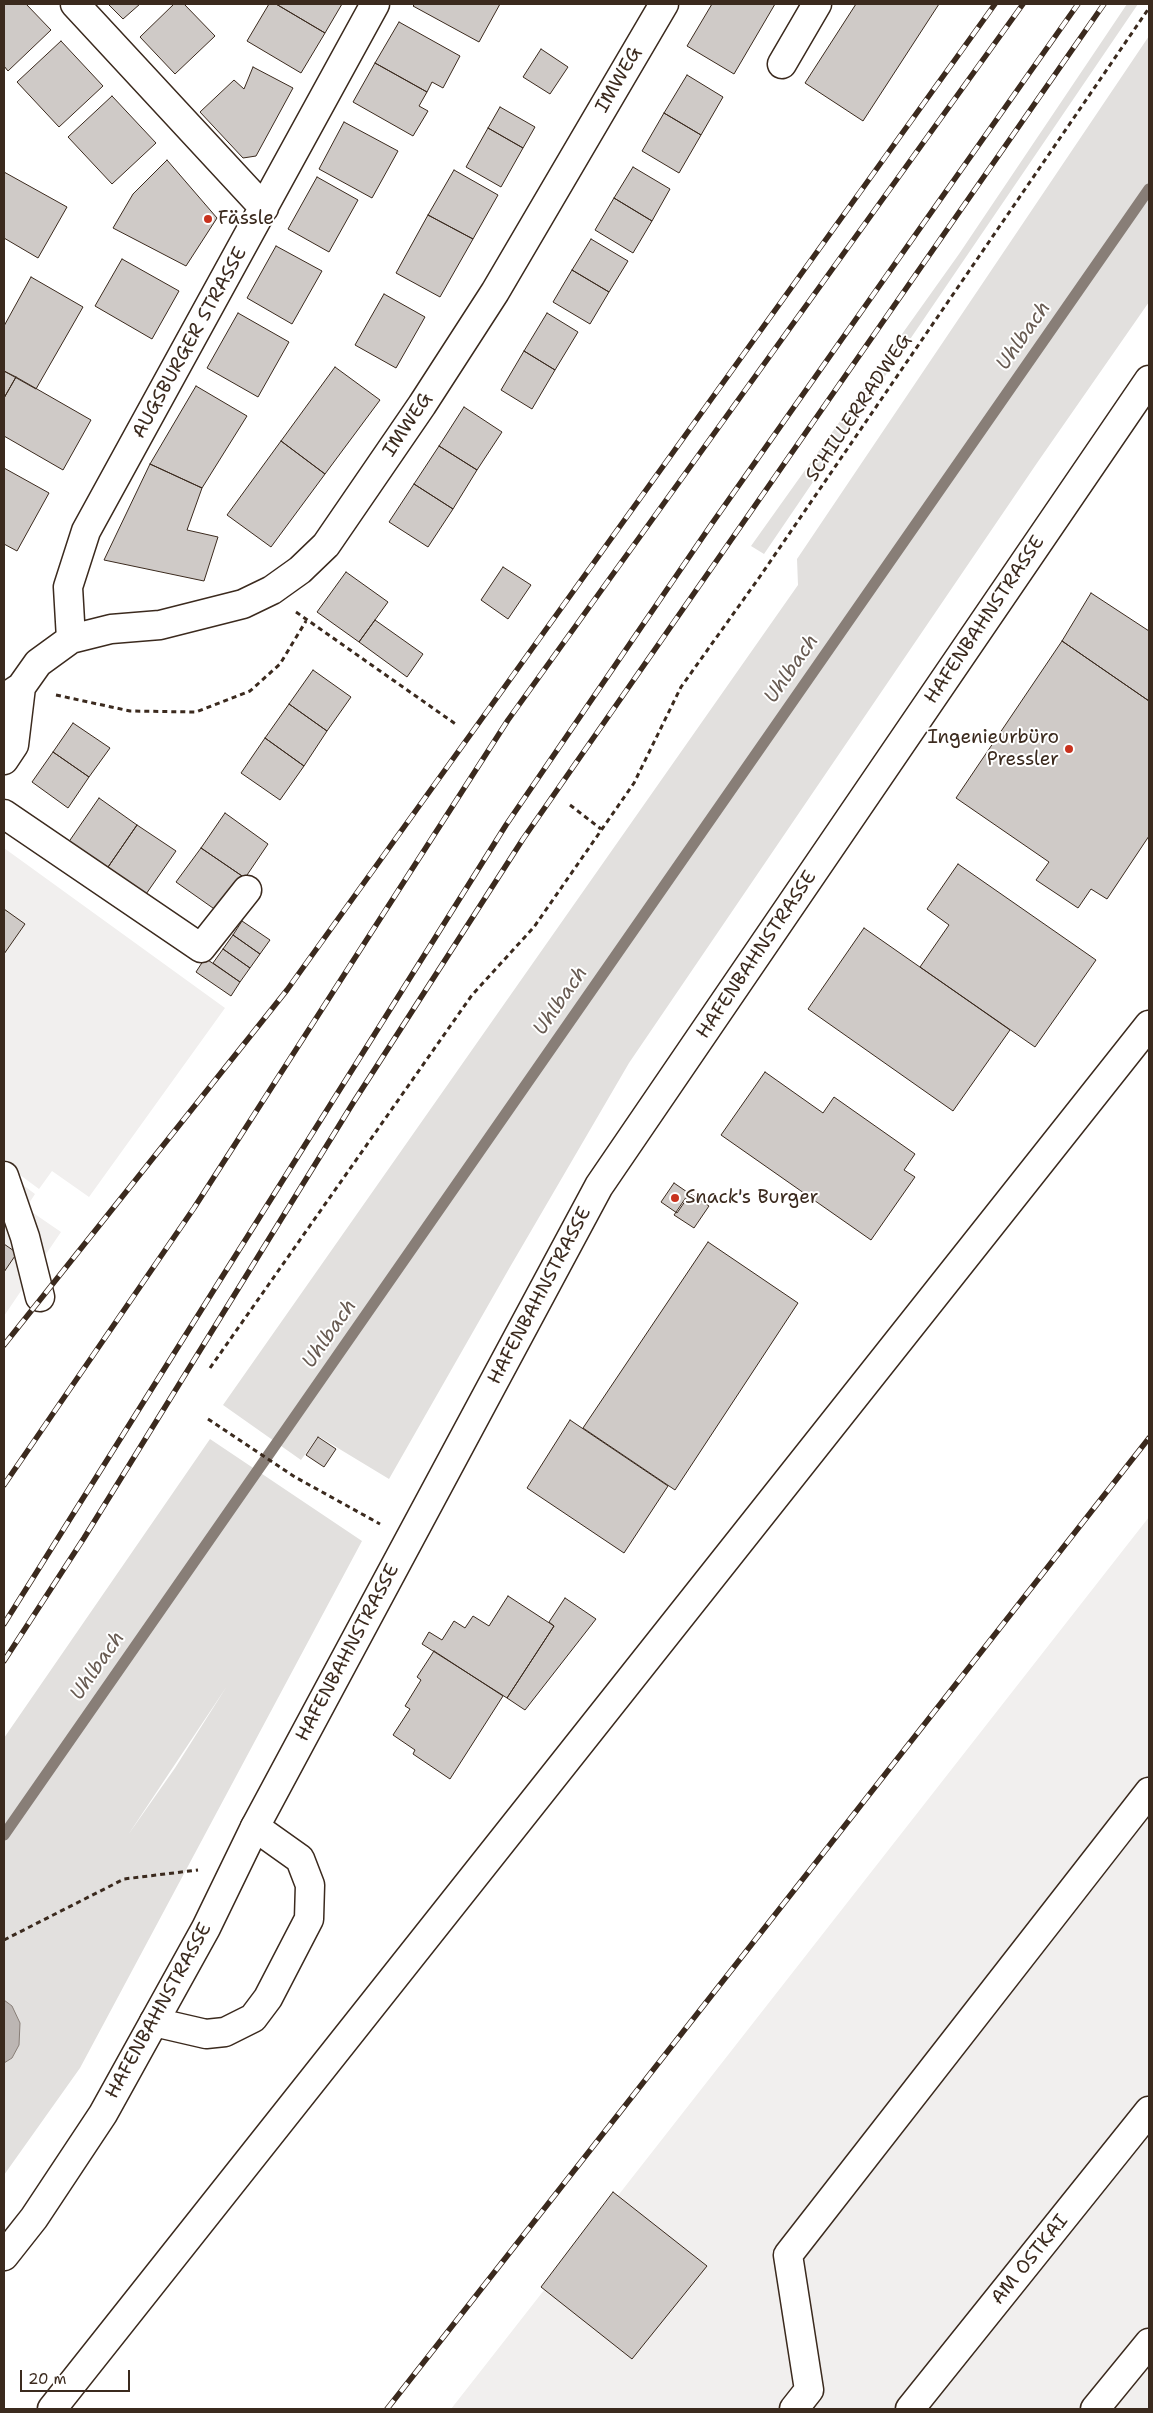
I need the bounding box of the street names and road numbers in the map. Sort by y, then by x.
street label: IMWEG [591,43,647,117]
street label: AUGSBURGER STRASSE [128,243,252,443]
street label: SCHILLERRADWEG [801,330,917,486]
street label: IMWEG [378,389,438,461]
street label: HAFENBAHNSTRASSE [920,532,1050,708]
street label: HAFENBAHNSTRASSE [692,867,822,1043]
street label: HAFENBAHNSTRASSE [484,1203,596,1389]
street label: HAFENBAHNSTRASSE [292,1560,404,1746]
street label: HAFENBAHNSTRASSE [101,1919,217,2103]
street label: AM OSTKAI [987,2210,1073,2310]

